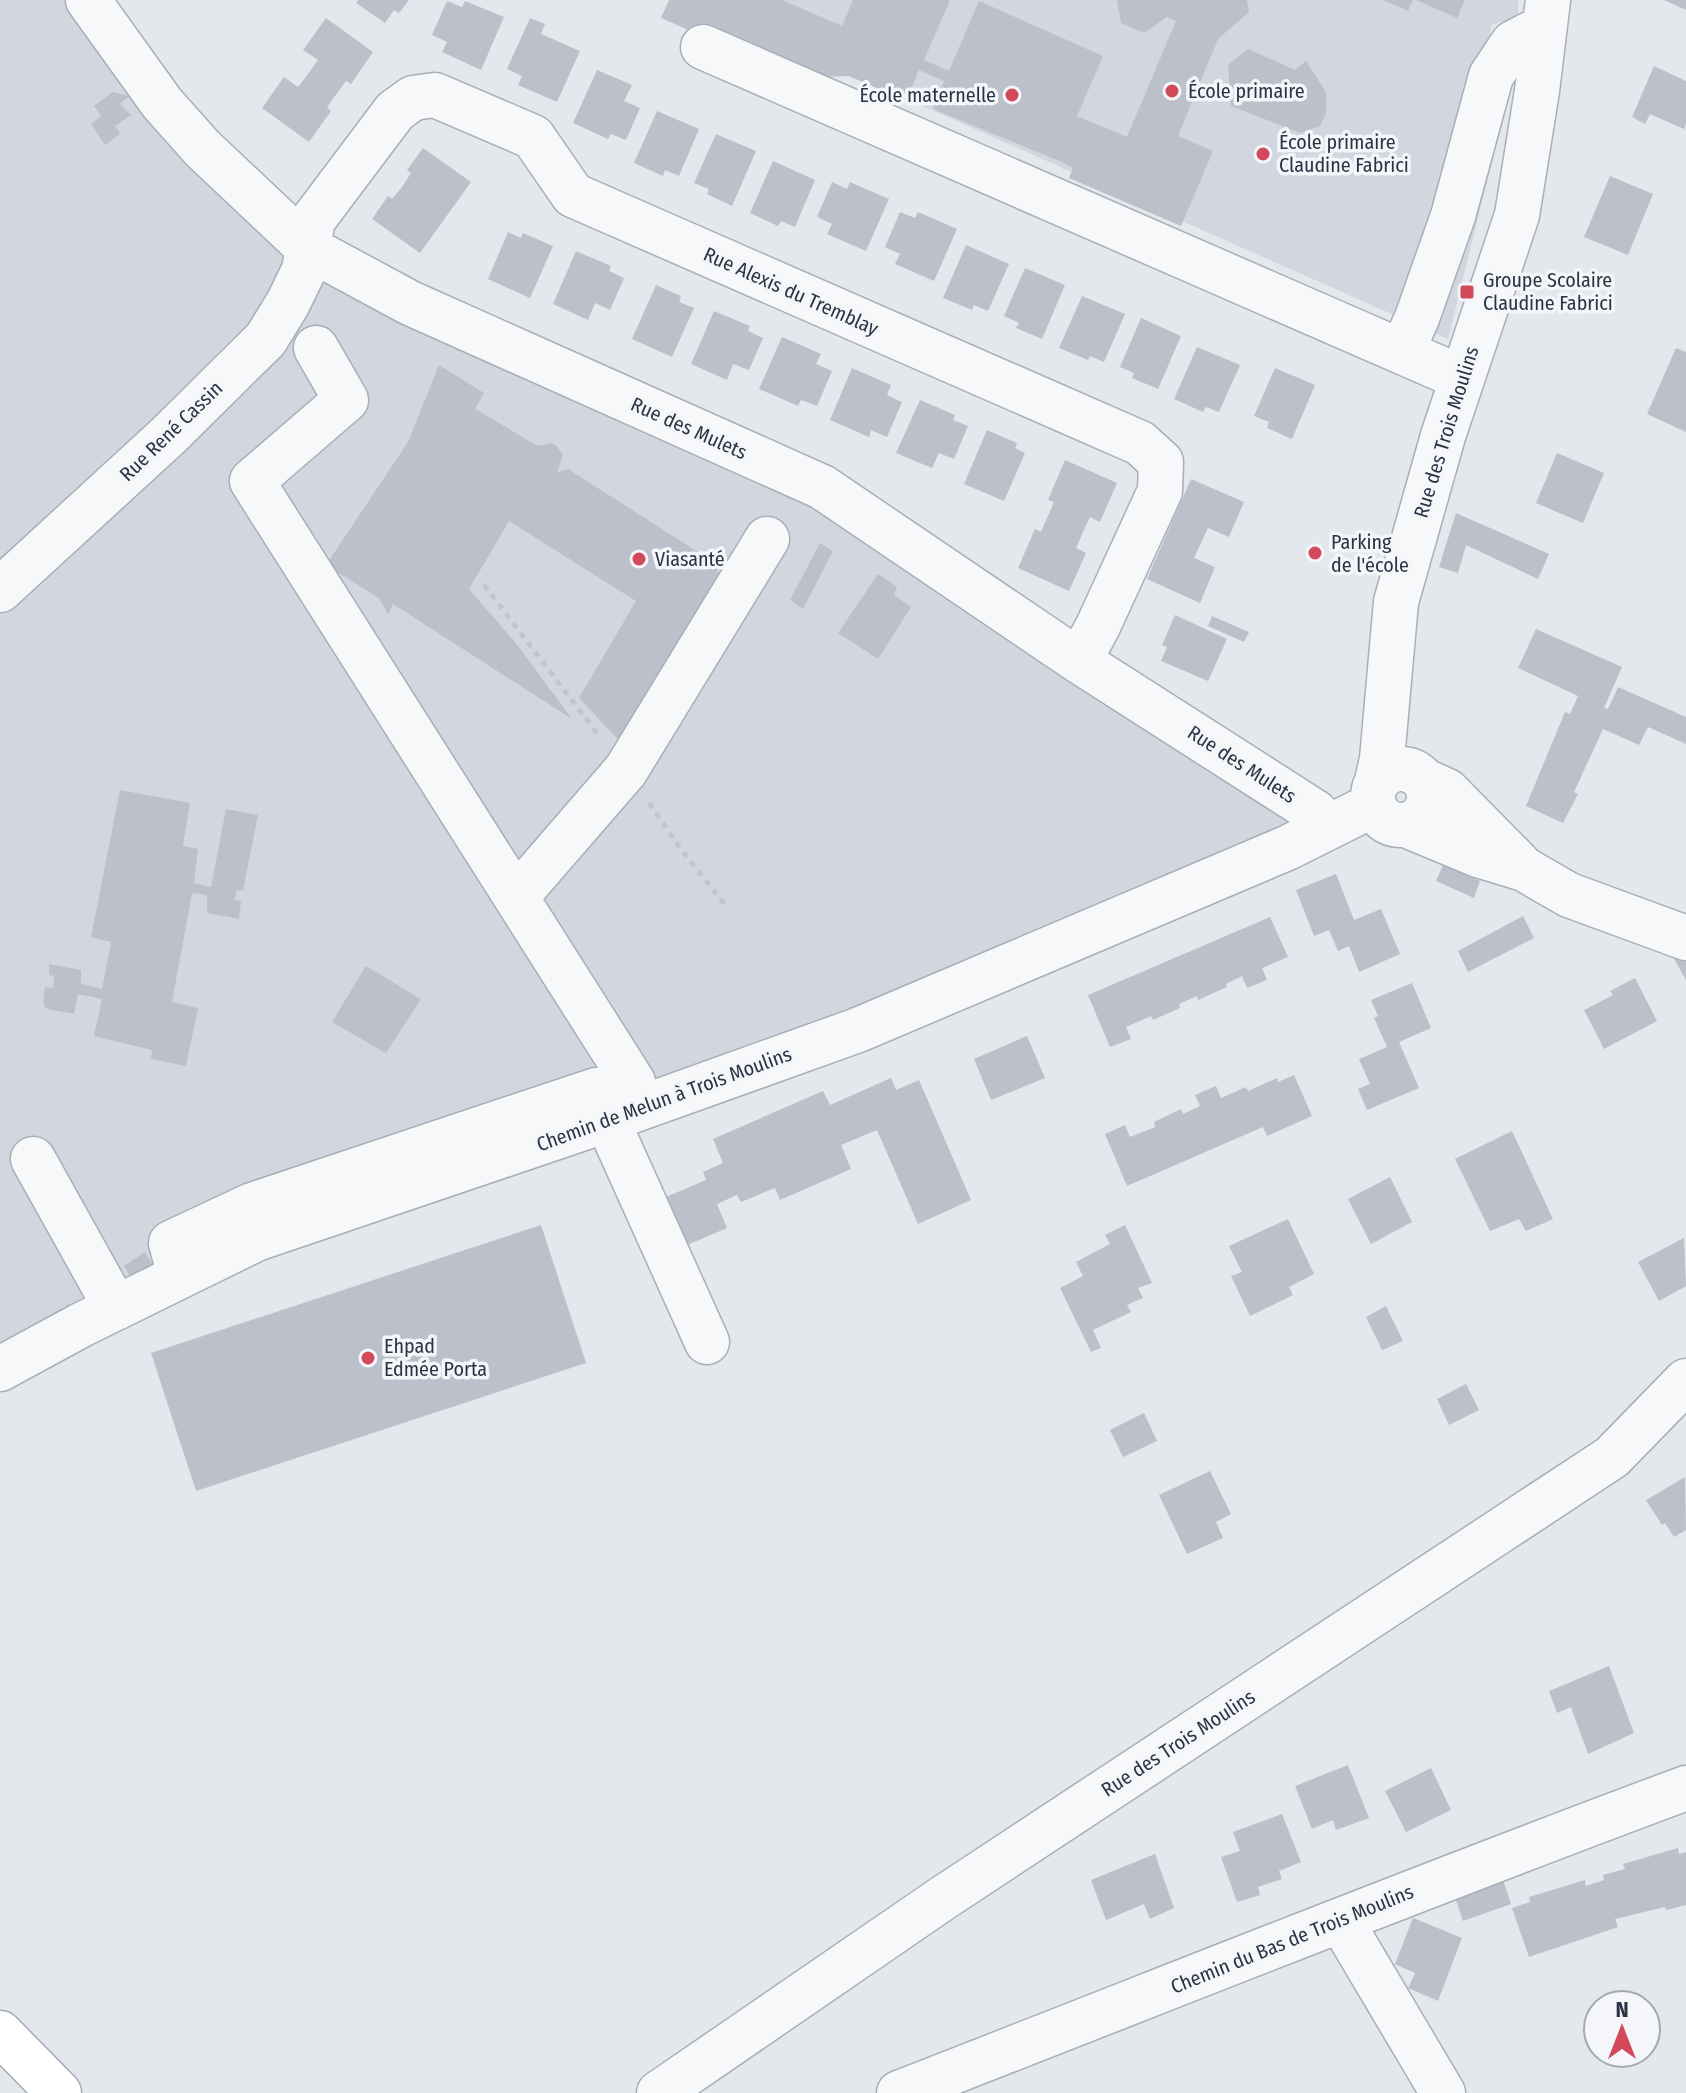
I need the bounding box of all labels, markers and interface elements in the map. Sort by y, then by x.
place label: École primaire [1188,79,1305,103]
marker: École primaire [1163,82,1181,100]
place label: École maternelle [860,83,996,107]
marker: École maternelle [1003,86,1021,104]
place label: École primaire Claudine Fabrici [1279,130,1409,177]
marker: École primaire Claudine Fabrici [1254,145,1272,163]
street label: Rue Alexis du Tremblay [700,242,882,340]
place label: Groupe Scolaire Claudine Fabrici [1483,268,1613,315]
marker: Groupe Scolaire Claudine Fabrici [1458,283,1476,301]
street label: Rue des Trois Moulins [1408,343,1484,521]
street label: Rue René Cassin [115,376,227,486]
street label: Rue des Mulets [627,392,751,464]
place label: Parking de l'école [1331,530,1409,577]
marker: Parking de l'école [1306,544,1324,562]
place label: Viasanté [655,547,725,571]
marker: Viasanté [630,550,648,568]
street label: Rue des Mulets [1183,720,1301,808]
street label: Chemin de Melun à Trois Moulins [533,1042,795,1156]
place label: Ehpad Edmée Porta [384,1334,487,1381]
marker: Ehpad Edmée Porta [359,1349,377,1367]
street label: Rue des Trois Moulins [1097,1684,1259,1802]
street label: Chemin du Bas de Trois Moulins [1167,1879,1417,1999]
north arrow [1582,1989,1662,2069]
text: N [1615,1996,1629,2023]

